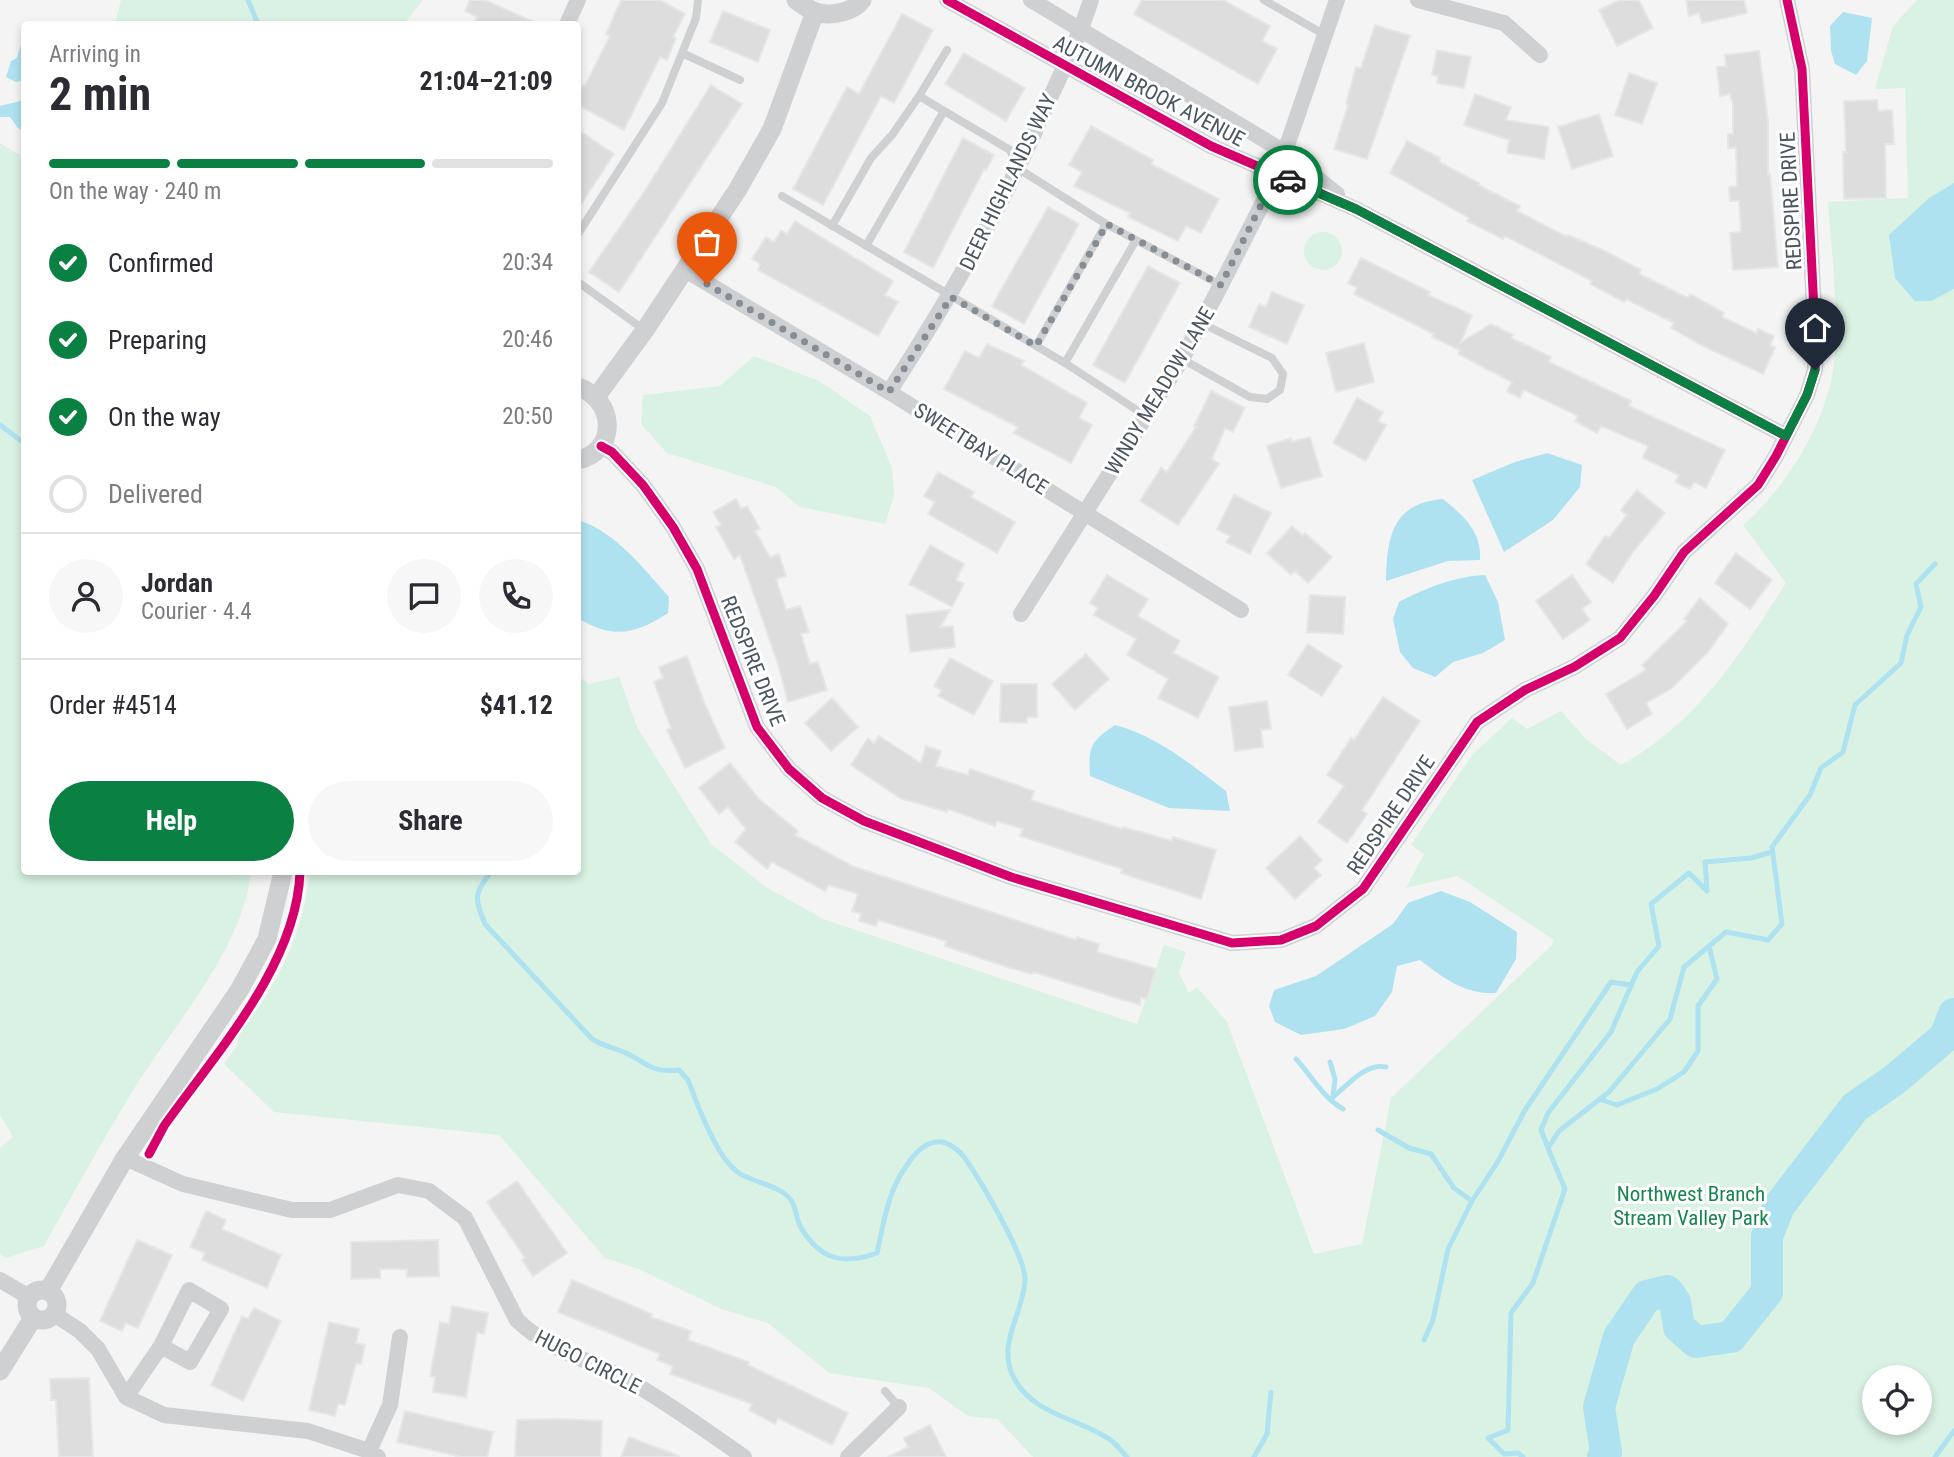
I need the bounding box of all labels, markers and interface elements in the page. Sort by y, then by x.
street label: AUTUMN BROOK AVENUE [1049,30,1249,152]
text: Arriving in [49,41,141,68]
text: 21:04–21:09 [419,66,553,96]
text: 2 min [49,67,151,121]
street label: DEER HIGHLANDS WAY [955,90,1061,274]
street label: REDSPIRE DRIVE [1775,131,1807,271]
courier [1253,145,1323,215]
icon: car [1269,161,1307,199]
text: On the way · 240 m [49,178,221,205]
pin [677,212,737,284]
icon: bag [688,223,726,261]
icon: check [49,244,87,282]
text: Confirmed [108,248,214,278]
text: 20:34 [502,249,553,276]
pin [1785,298,1845,370]
street label: WINDY MEADOW LANE [1100,303,1220,479]
icon: home [1796,309,1834,347]
icon: check [49,321,87,359]
text: Preparing [108,325,207,355]
text: 20:46 [502,326,553,353]
icon: check [49,398,87,436]
street label: SWEETBAY PLACE [910,398,1052,500]
text: On the way [108,402,221,432]
text: 20:50 [502,403,553,430]
text: Delivered [108,479,203,509]
button: person [49,559,123,633]
button: chat [387,559,461,633]
button: phone [479,559,553,633]
text: Jordan [141,568,213,598]
street label: REDSPIRE DRIVE [716,592,790,730]
text: Courier · 4.4 [141,598,252,625]
text: Order #4514 [49,690,177,720]
text: $41.12 [480,690,553,720]
street label: REDSPIRE DRIVE [1342,751,1440,879]
button: Help [49,781,294,861]
button: Share [308,781,553,861]
park label: Northwest Branch Stream Valley Park [1613,1182,1769,1230]
street label: HUGO CIRCLE [531,1325,645,1399]
map controls [1862,1365,1932,1435]
button: locate [1862,1365,1932,1435]

